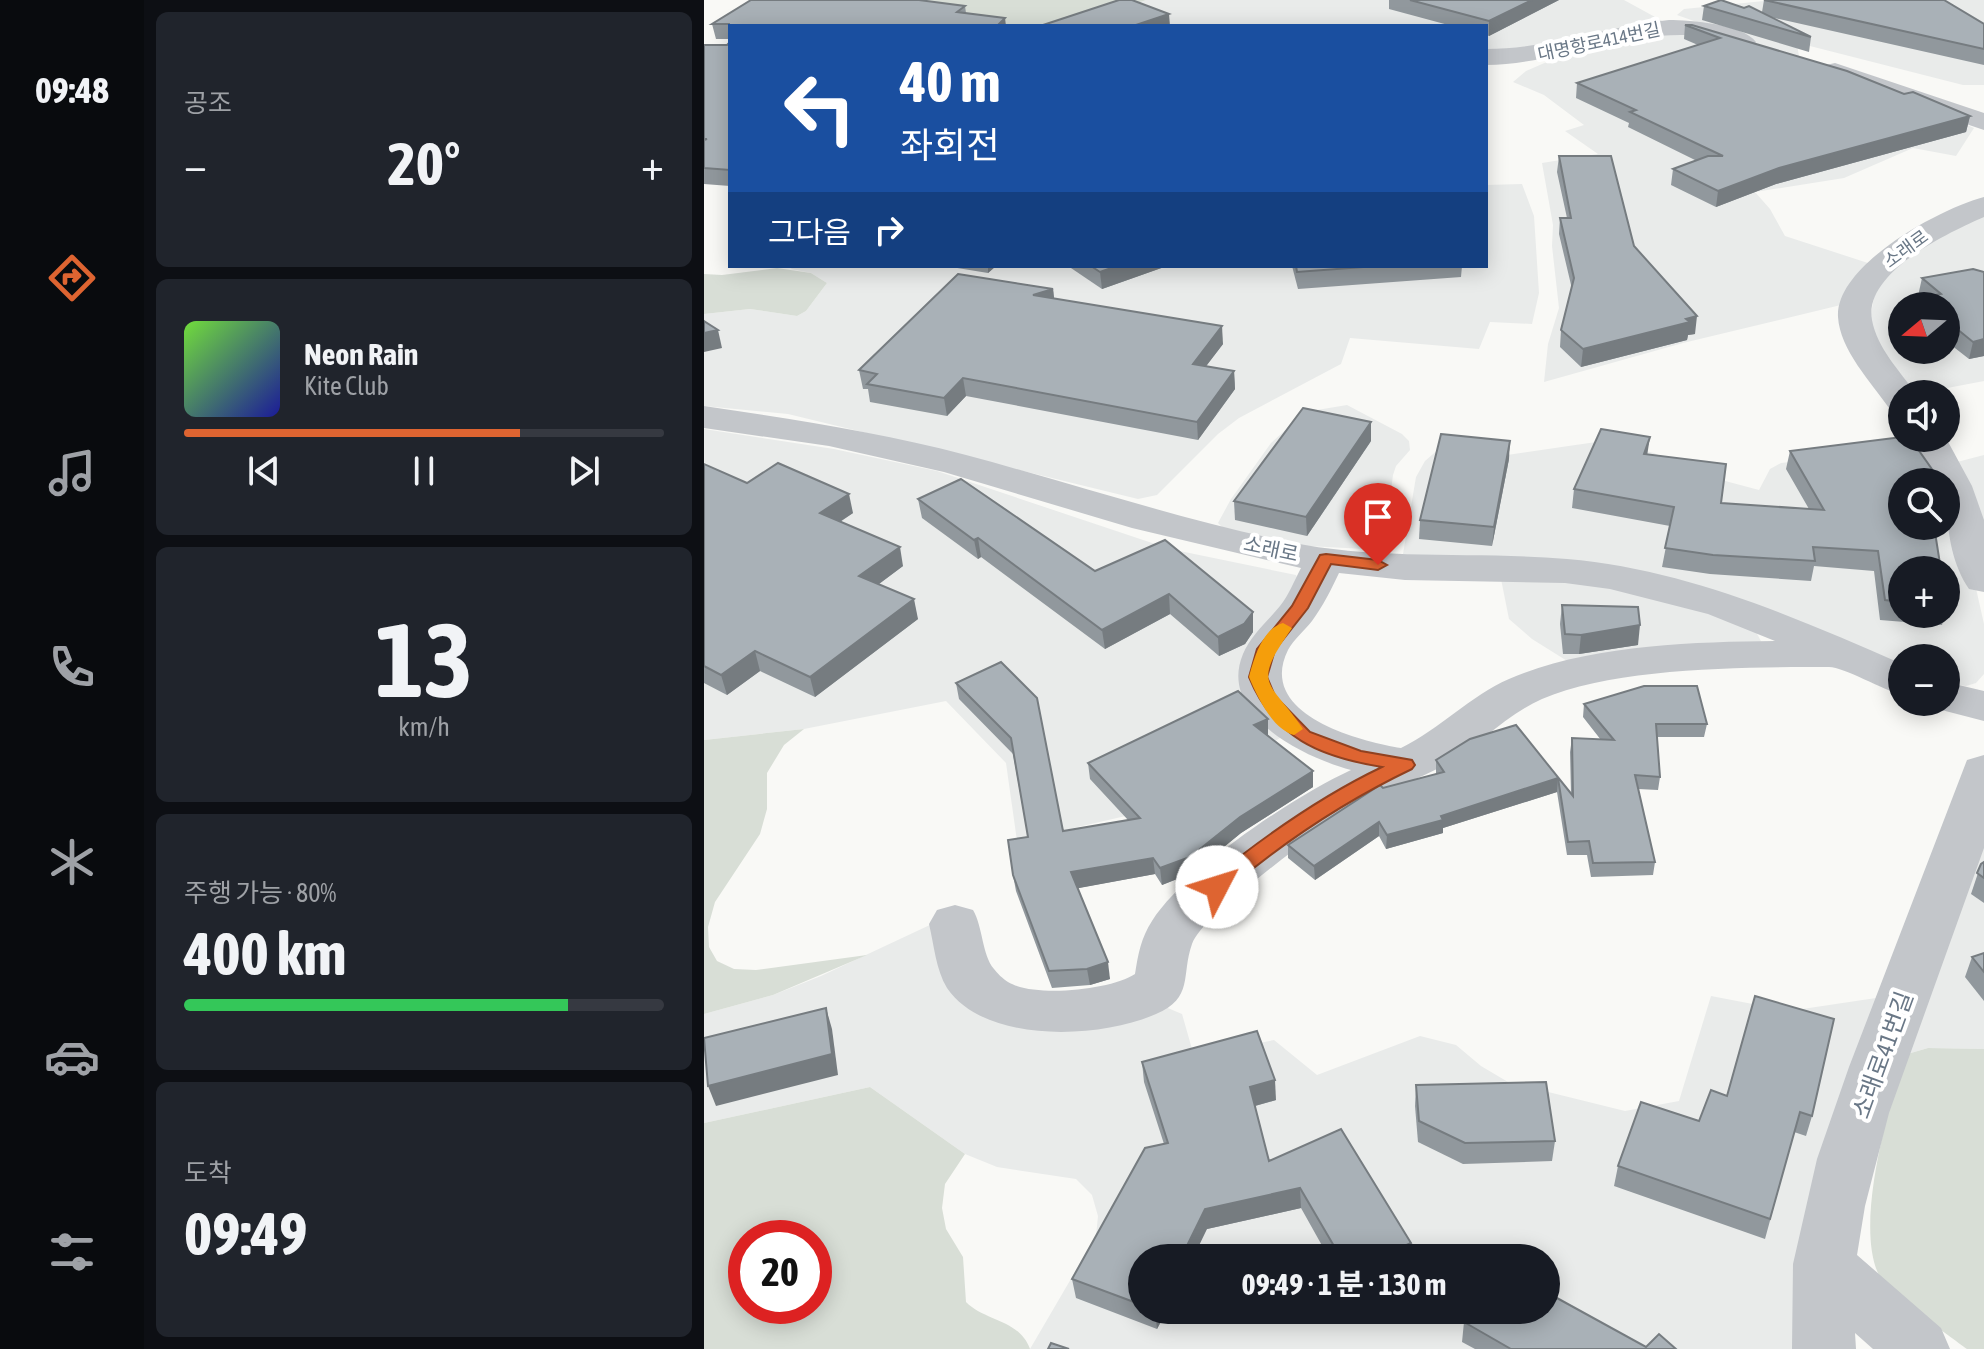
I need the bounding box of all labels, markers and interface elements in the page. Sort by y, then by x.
street label: 대명항로414번길 [1536,18,1662,65]
text: 40 m [900,50,1001,114]
icon: left [768,56,872,160]
text: 09:48 [35,69,109,111]
text: 공조 [184,88,232,118]
text: 좌회전 [900,124,999,166]
text: 20° [388,129,460,198]
text: − [184,139,207,189]
text: + [641,139,664,189]
icon: right [867,208,911,252]
text: 그다음 [768,215,851,249]
street label: 소래로 [1879,225,1932,272]
icon: directions [44,250,100,306]
north arrow [1888,292,1960,364]
map controls [1888,292,1960,716]
text: Neon Rain [304,337,418,371]
text: Kite Club [304,371,389,401]
button: sound [1888,380,1960,452]
icon: music [44,445,100,501]
icon: previous [242,449,286,493]
icon: pause [402,449,446,493]
icon: next [562,449,606,493]
button: search [1888,468,1960,540]
pin [1344,483,1412,565]
icon: arrive [1356,495,1400,539]
street label: 소래로 [1242,532,1300,565]
button: + [1888,556,1960,628]
text: 13 [375,600,473,719]
icon: phone [44,639,100,695]
button: − [1888,644,1960,716]
text: km/h [398,712,450,742]
icon: climate [44,834,100,890]
position arrow [1175,845,1259,929]
text: 주행 가능 · 80% [184,878,337,908]
text: 400 km [184,919,346,988]
street label: 소래로41번길 [1847,988,1918,1122]
icon: car [44,1029,100,1085]
text: 도착 [184,1158,232,1188]
text: 09:49 [184,1199,307,1268]
speed limit sign: 20 [728,1220,832,1324]
icon: filters [44,1224,100,1280]
text: 09:49 · 1 분 · 130 m [1242,1267,1446,1301]

